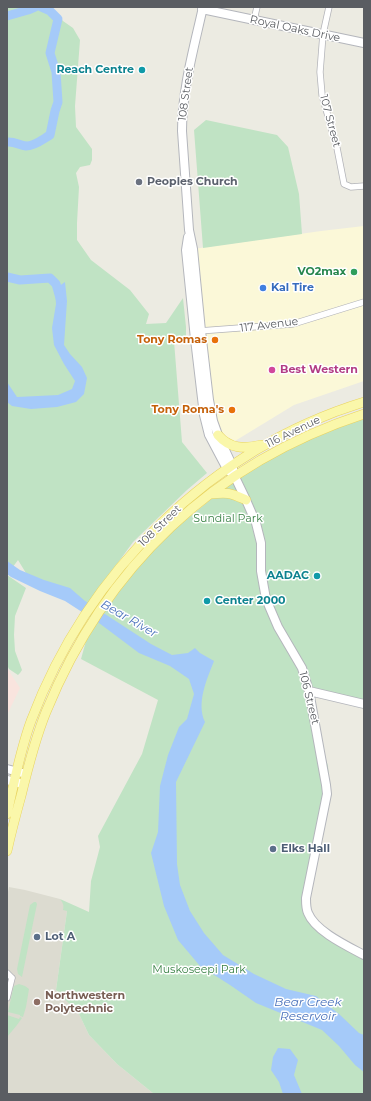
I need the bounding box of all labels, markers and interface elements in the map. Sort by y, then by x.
street label: Royal Oaks Drive [249,13,341,45]
place label: Reach Centre [56,63,134,77]
marker: Reach Centre [137,65,147,75]
street label: 108 Street [176,66,196,122]
street label: 107 Street [317,93,343,149]
place label: Peoples Church [147,175,238,189]
marker: Peoples Church [134,177,144,187]
place label: VO2max [298,265,346,279]
marker: VO2max [349,267,359,277]
place label: Kal Tire [271,281,314,295]
marker: Kal Tire [258,283,268,293]
street label: 117 Avenue [239,315,299,335]
place label: Tony Romas [137,333,207,347]
marker: Tony Romas [210,335,220,345]
place label: Best Western [280,363,358,377]
marker: Best Western [267,365,277,375]
place label: Tony Roma's [151,403,224,417]
marker: Tony Roma's [227,405,237,415]
street label: 116 Avenue [264,413,322,451]
street label: 108 Street [136,502,184,550]
park label: Sundial Park [193,512,263,526]
place label: AADAC [267,569,309,583]
marker: AADAC [312,571,322,581]
place label: Center 2000 [215,594,286,608]
marker: Center 2000 [202,596,212,606]
water label: Bear River [98,597,160,641]
street label: 106 Street [296,670,322,726]
place label: Elks Hall [281,842,330,856]
marker: Elks Hall [268,844,278,854]
place label: Lot A [45,930,75,944]
marker: Lot A [32,932,42,942]
park label: Muskoseepi Park [152,963,246,977]
place label: Northwestern Polytechnic [45,989,125,1015]
water label: Bear Creek Reservoir [274,995,342,1023]
marker: Northwestern Polytechnic [32,997,42,1007]

